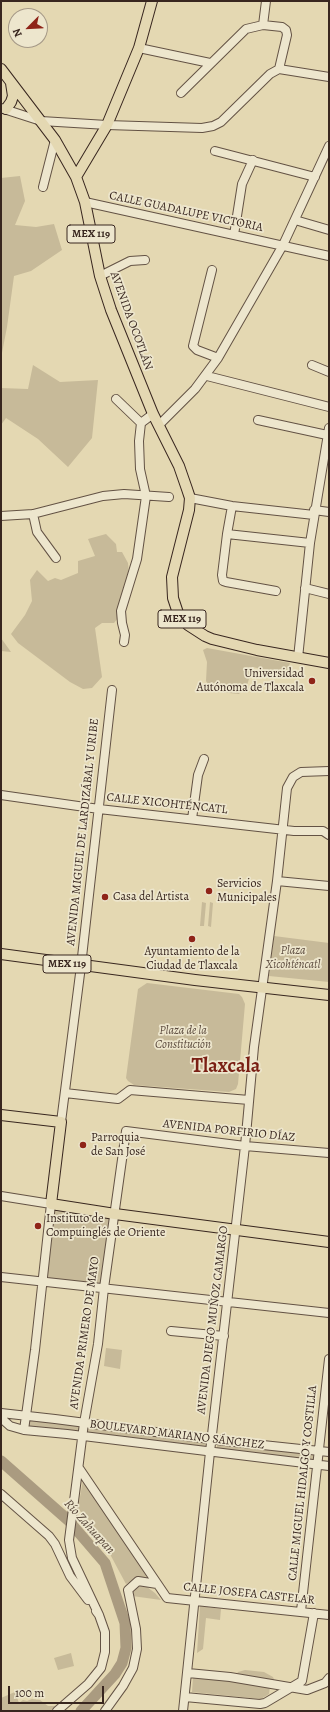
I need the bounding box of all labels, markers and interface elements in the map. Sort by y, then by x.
north arrow [8,8,48,48]
text: N [9,26,26,39]
street label: CALLE GUADALUPE VICTORIA [108,189,264,235]
road number: MEX 119 [67,225,115,243]
street label: AVENIDA OCOTLÁN [106,270,156,372]
road number: MEX 119 [158,610,206,628]
place label: Universidad Autónoma de Tlaxcala [197,667,304,695]
marker: Universidad Autónoma de Tlaxcala [307,676,317,686]
street label: AVENIDA MIGUEL DE LARDIZÁBAL Y URIBE [64,718,102,946]
street label: CALLE XICOHTÉNCATL [106,790,228,818]
place label: Servicios Municipales [217,877,277,905]
marker: Servicios Municipales [204,886,214,896]
place label: Casa del Artista [113,890,189,904]
marker: Casa del Artista [100,892,110,902]
marker: Ayuntamiento de la Ciudad de Tlaxcala [187,934,197,944]
park label: Plaza Xicohténcatl [266,944,320,972]
place label: Ayuntamiento de la Ciudad de Tlaxcala [144,945,240,973]
road number: MEX 119 [43,955,91,973]
park label: Plaza de la Constitución [155,1024,211,1052]
district label: Tlaxcala [192,1055,260,1079]
street label: AVENIDA PORFIRIO DÍAZ [162,1117,296,1145]
place label: Parroquia de San José [91,1131,145,1159]
marker: Parroquia de San José [78,1140,88,1150]
place label: Instituto de Compuinglés de Oriente [46,1212,165,1240]
marker: Instituto de Compuinglés de Oriente [33,1221,43,1231]
street label: AVENIDA DIEGO MUÑOZ CAMARGO [194,1225,232,1415]
street label: AVENIDA PRIMERO DE MAYO [67,1256,103,1410]
street label: CALLE MIGUEL HIDALGO Y COSTILLA [286,1385,320,1581]
street label: BOULEVARD MARIANO SÁNCHEZ [89,1417,265,1453]
water label: Río Zahuapan [60,1496,118,1558]
street label: CALLE JOSEFA CASTELAR [183,1580,315,1608]
scale bar [10,1678,106,1704]
text: 100 m [15,1685,44,1701]

